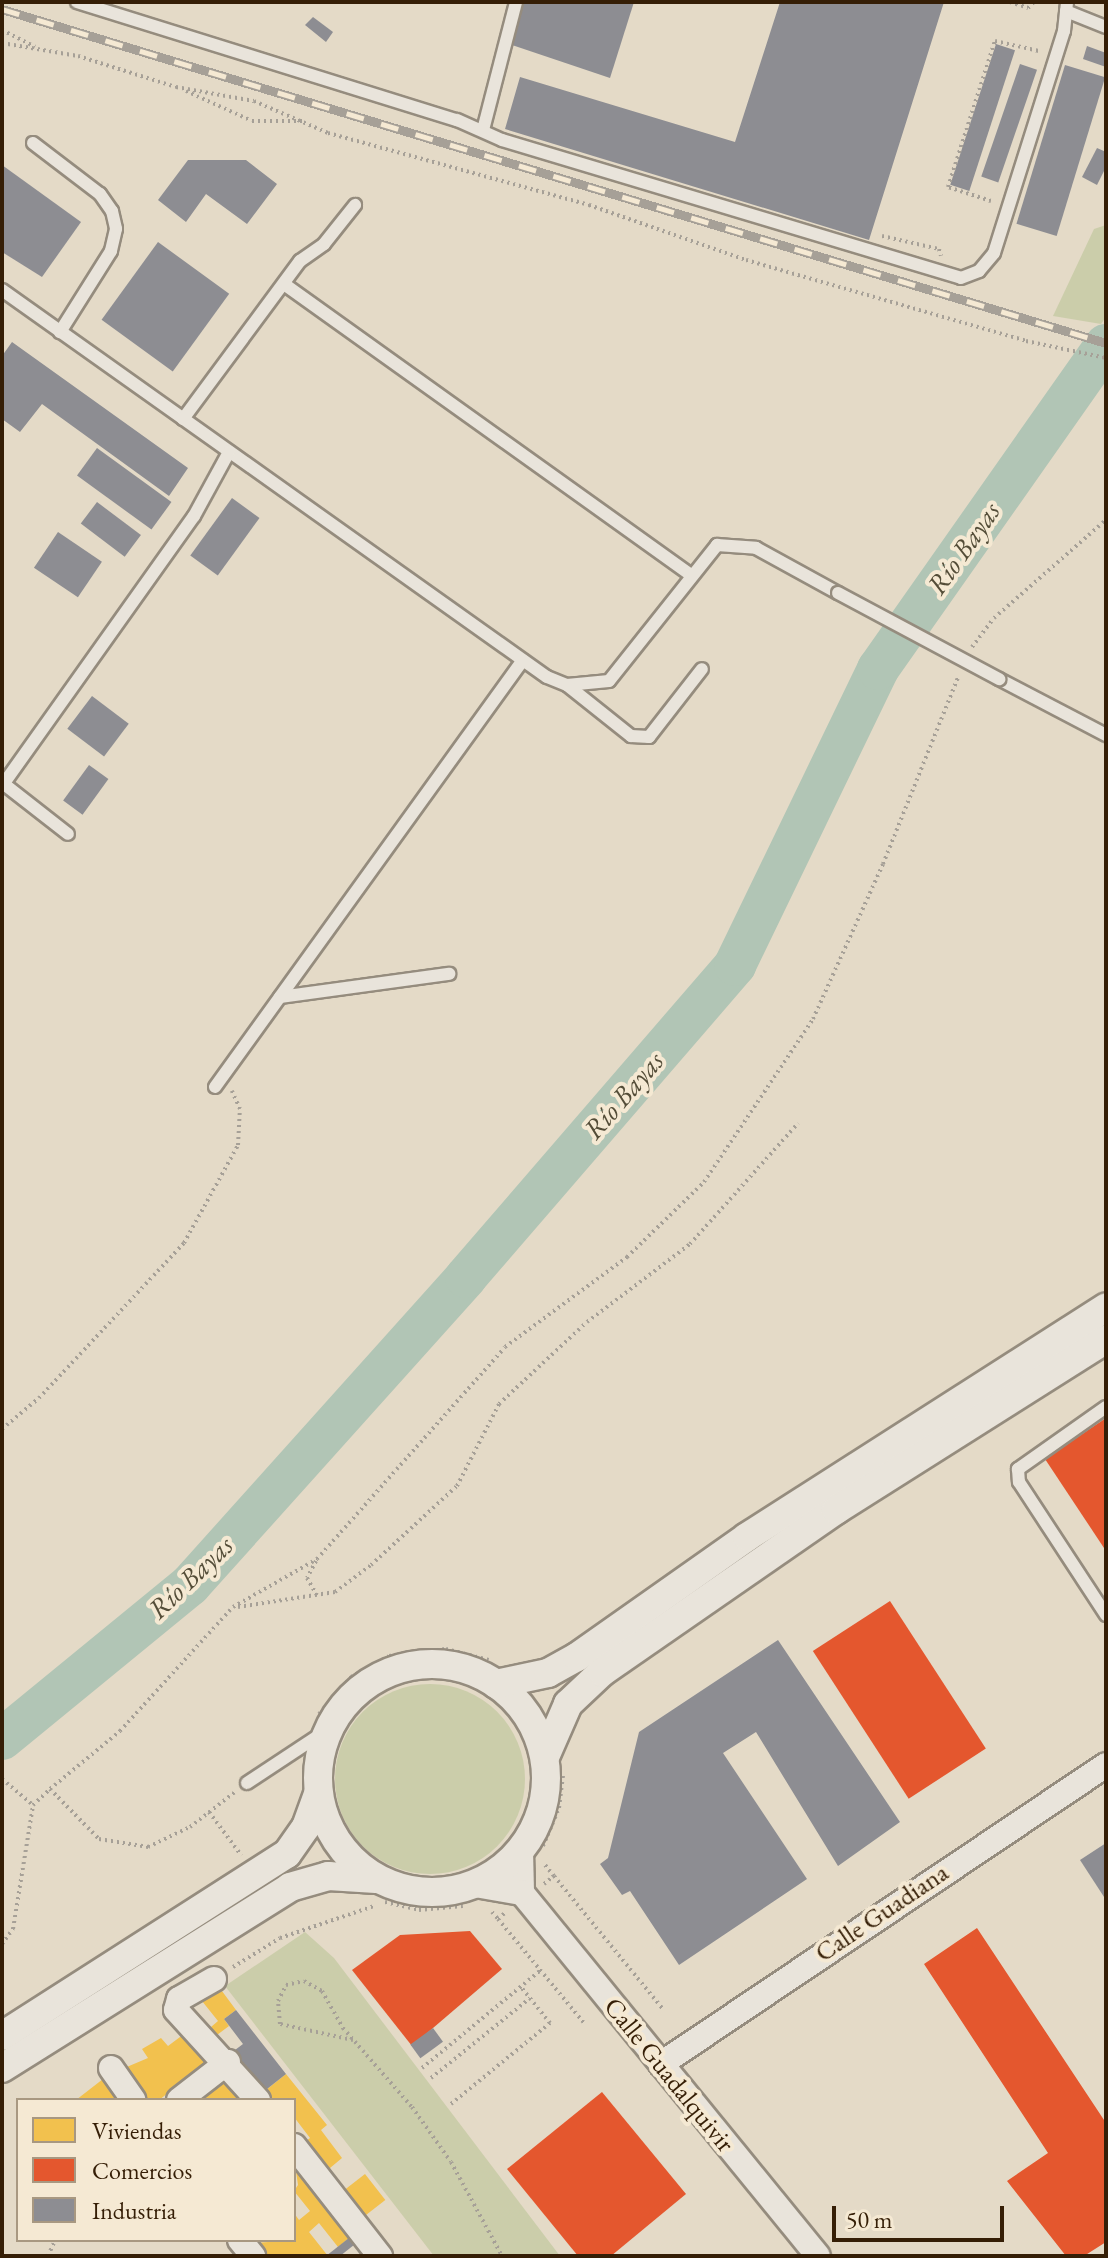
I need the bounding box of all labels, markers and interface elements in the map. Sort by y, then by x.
water label: Río Bayas [919,495,1007,601]
water label: Río Bayas [576,1044,670,1146]
water label: Río Bayas [141,1528,239,1626]
street label: Calle Guadiana [810,1857,954,1969]
street label: Calle Guadalquivir [597,1992,741,2158]
legend [16,2098,296,2242]
text: Viviendas [92,2115,181,2146]
text: Comercios [92,2155,192,2186]
scale bar [836,2190,1008,2240]
text: Industria [92,2195,176,2226]
text: 50 m [846,2204,893,2235]

